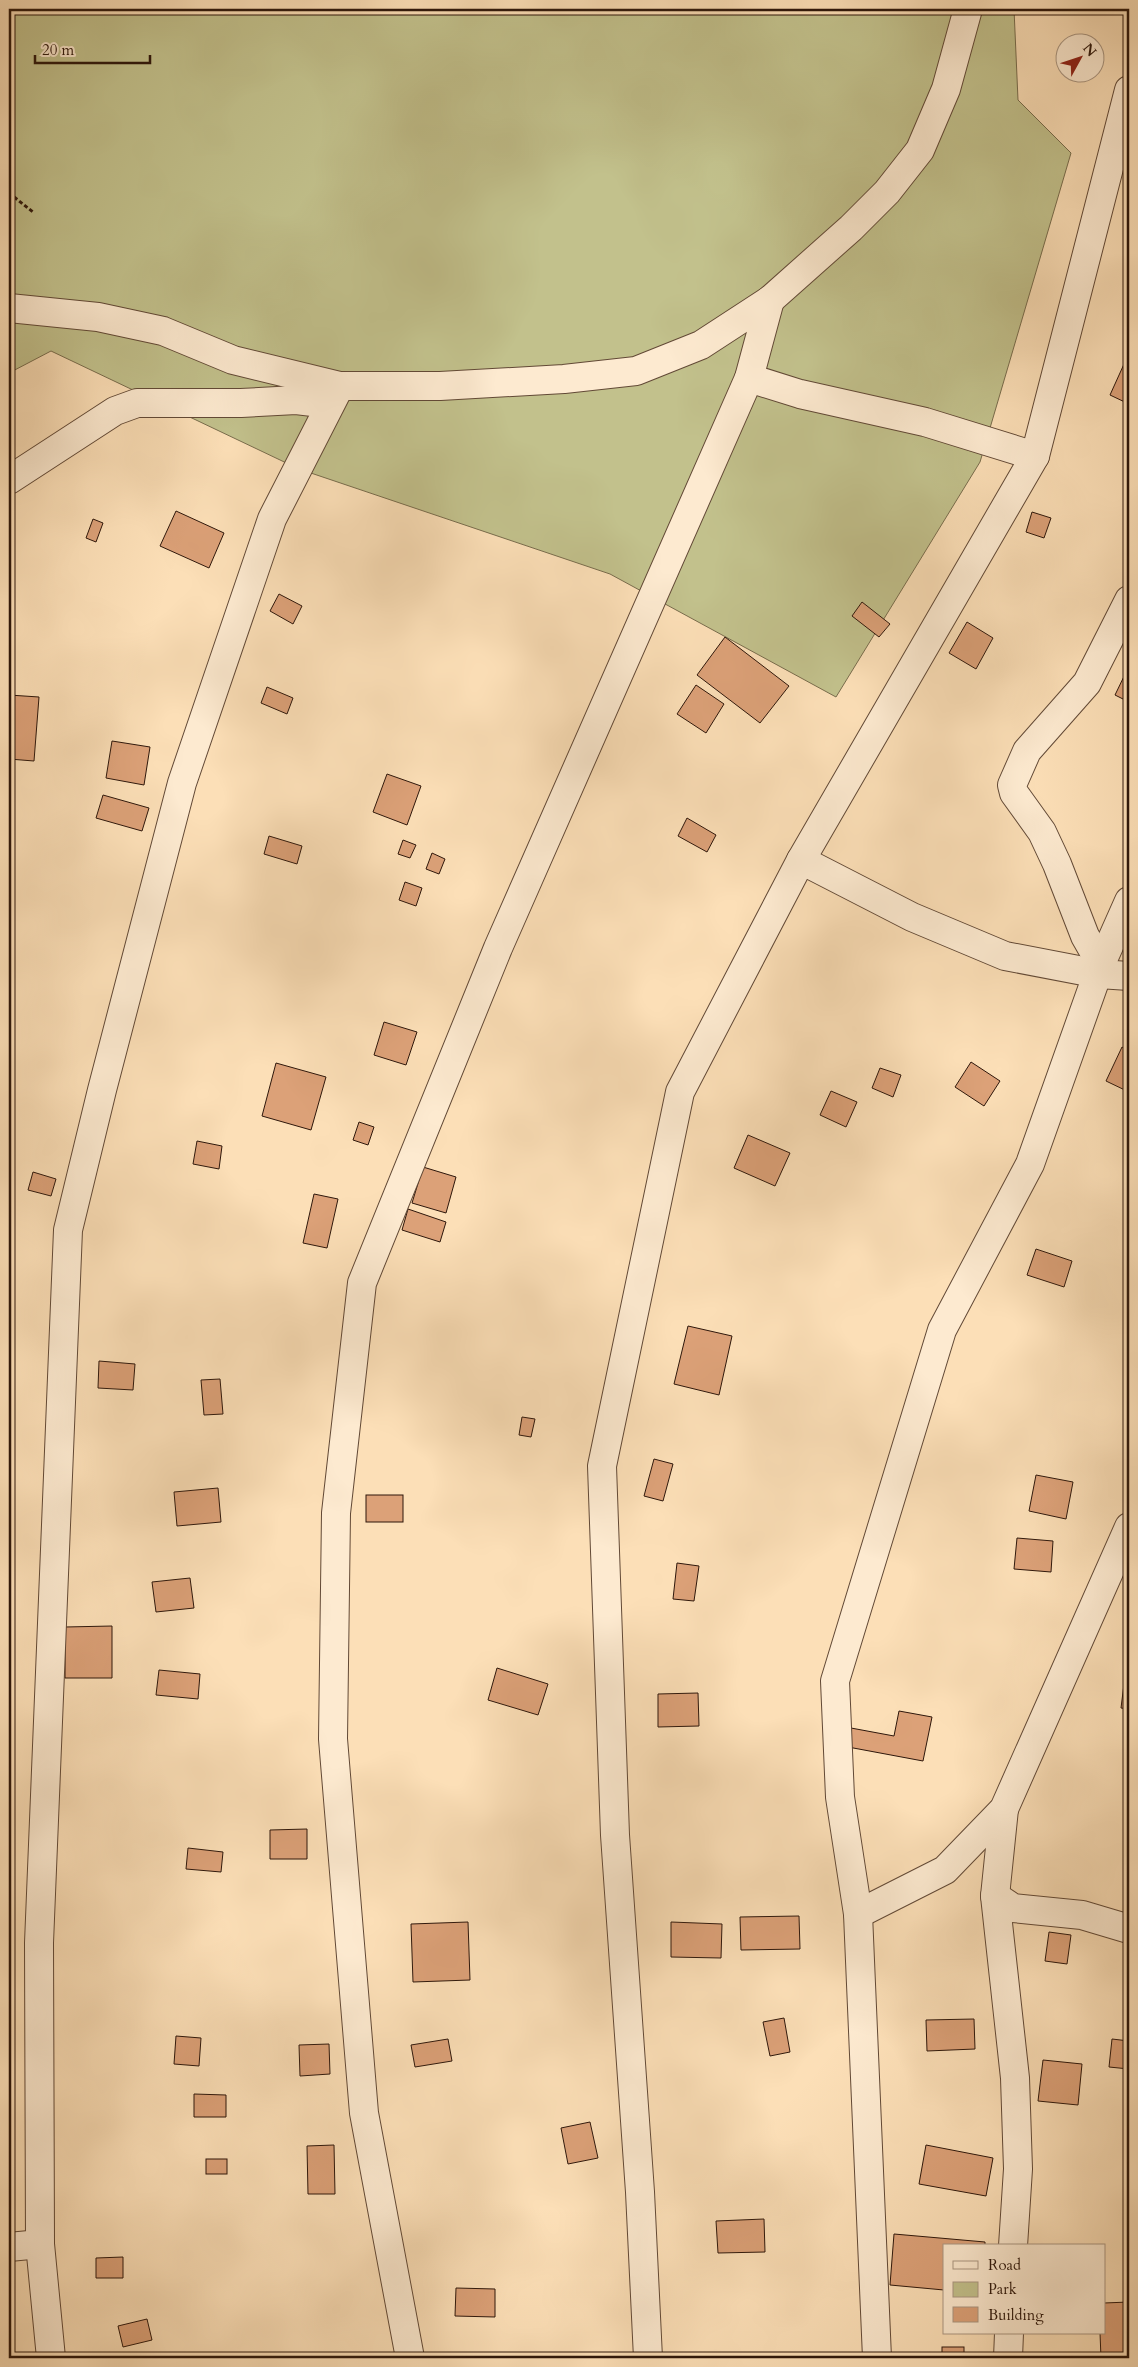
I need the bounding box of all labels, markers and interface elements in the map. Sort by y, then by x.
scale bar [35,32,150,64]
north arrow [1056,32,1106,82]
text: N [1078,39,1101,61]
text: 20 m [42,40,74,60]
legend [943,2244,1106,2334]
text: Road [988,2255,1021,2275]
text: Park [988,2279,1017,2299]
text: Building [988,2305,1044,2325]

